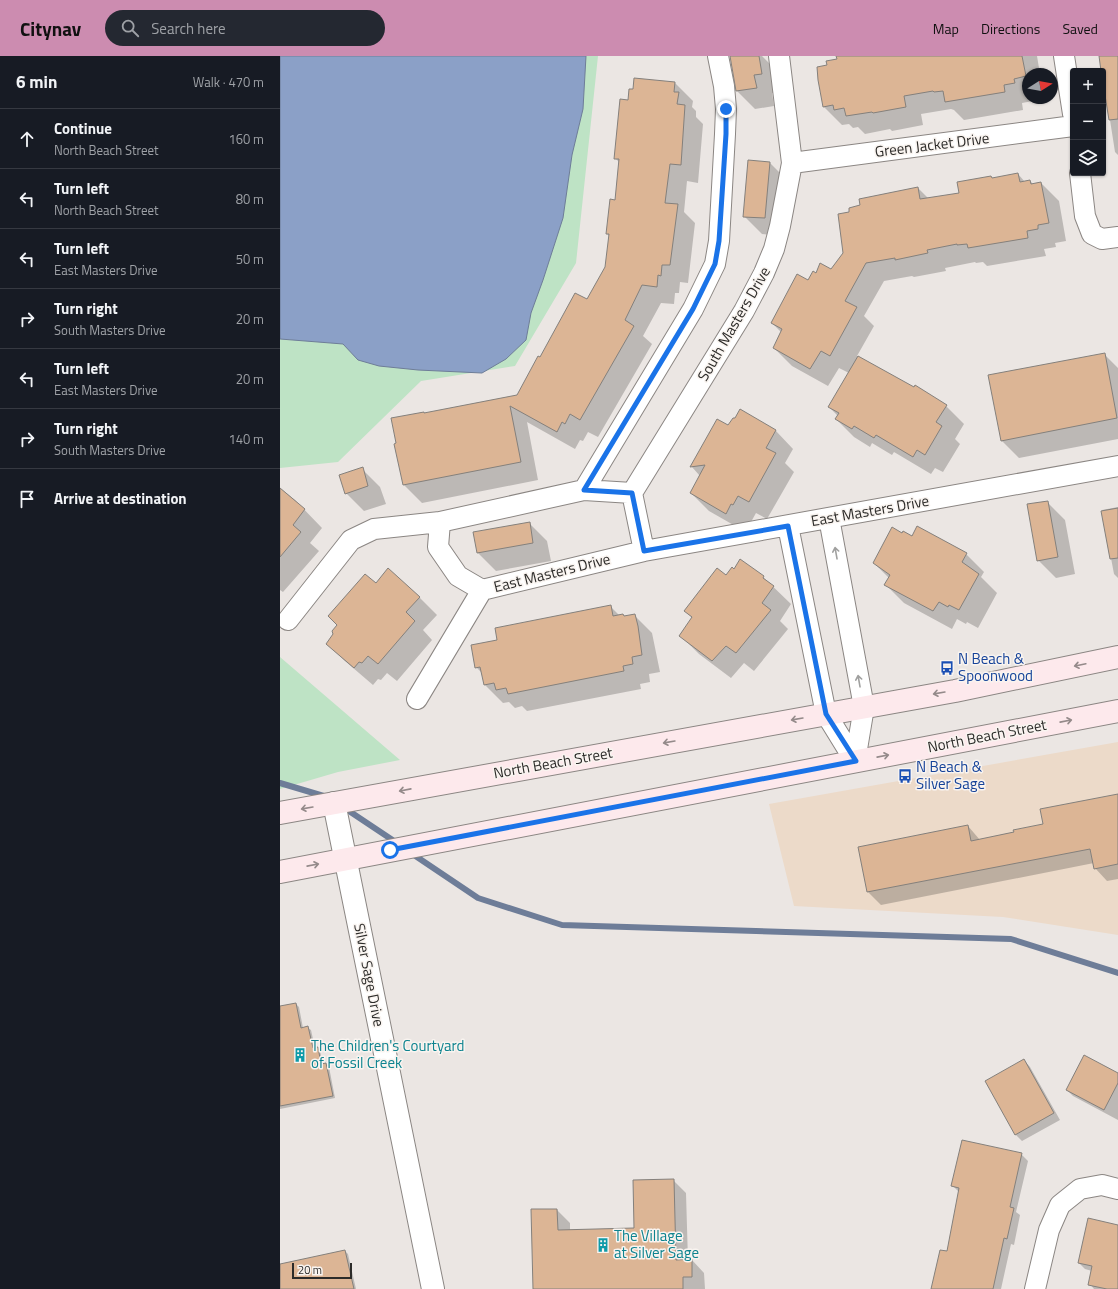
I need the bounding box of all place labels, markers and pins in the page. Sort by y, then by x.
place label: N Beach & Spoonwood [958,647,1033,687]
bus stop icon: N Beach & Spoonwood [939,660,955,676]
place label: N Beach & Silver Sage [916,755,985,795]
bus stop icon: N Beach & Silver Sage [897,768,913,784]
place label: The Children's Courtyard of Fossil Creek [311,1034,464,1074]
building icon: The Children's Courtyard of Fossil Creek [292,1047,308,1063]
place label: The Village at Silver Sage [614,1224,699,1264]
building icon: The Village at Silver Sage [595,1237,611,1253]

